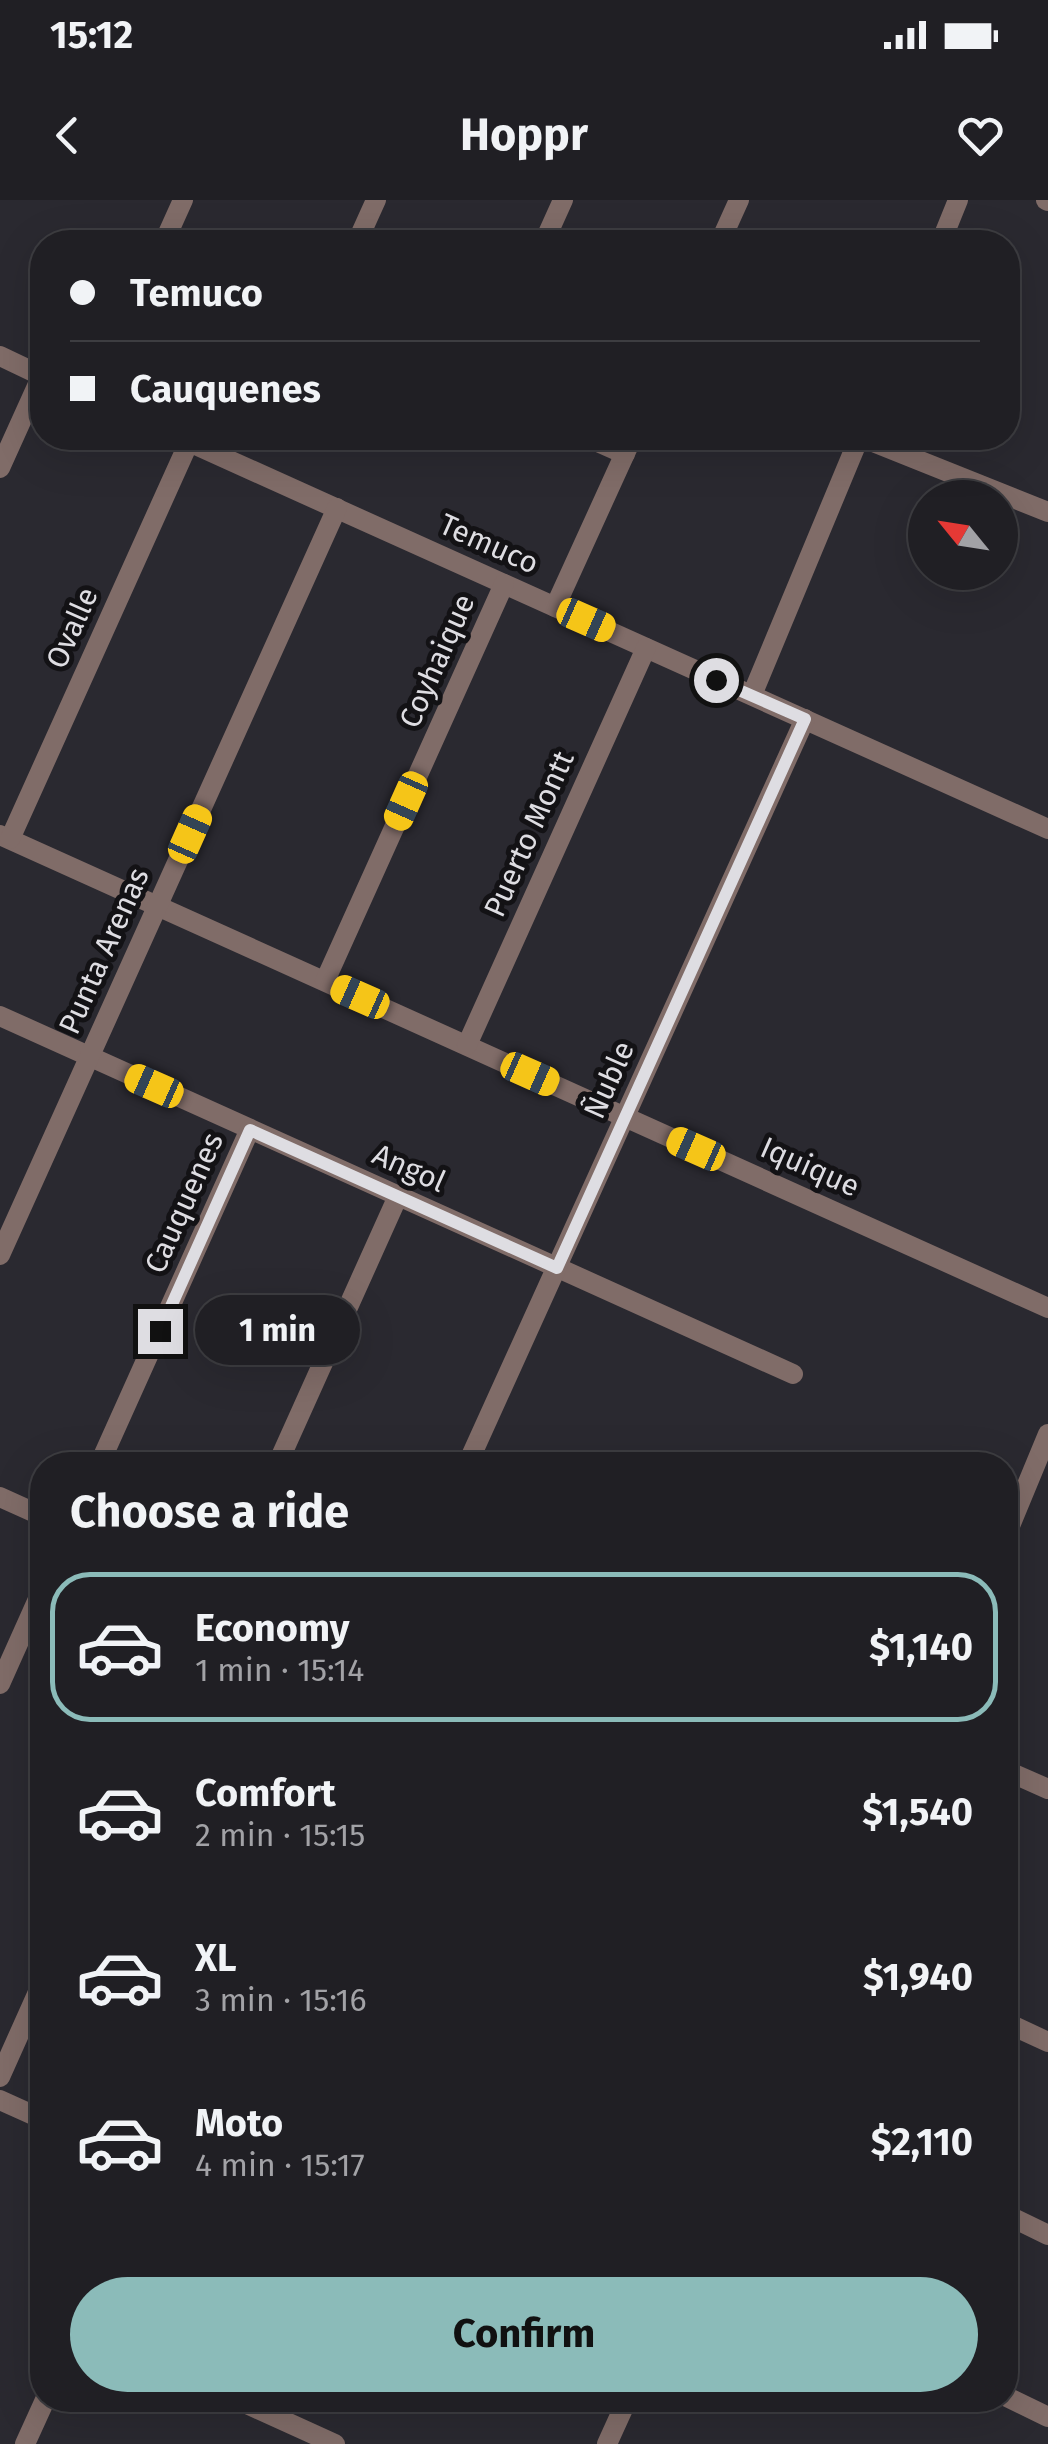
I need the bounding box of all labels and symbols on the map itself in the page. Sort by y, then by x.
north arrow [908,480,1018,590]
street label: Temuco [434,506,544,582]
street label: Ovalle [38,582,106,674]
street label: Coyhaique [392,589,482,733]
car [552,594,620,646]
route start [694,658,739,703]
street label: Puerto Montt [476,745,582,923]
car [380,767,432,835]
car [164,800,216,868]
street label: Punta Arenas [51,862,157,1040]
car [326,971,394,1023]
street label: Ñuble [576,1036,642,1124]
car [496,1048,564,1100]
car [120,1060,188,1112]
car [662,1123,730,1175]
street label: Cauquenes [137,1127,231,1279]
street label: Iquique [755,1129,865,1205]
street label: Angol [367,1136,451,1200]
callout: 1 min [195,1296,360,1366]
route end [138,1309,183,1354]

